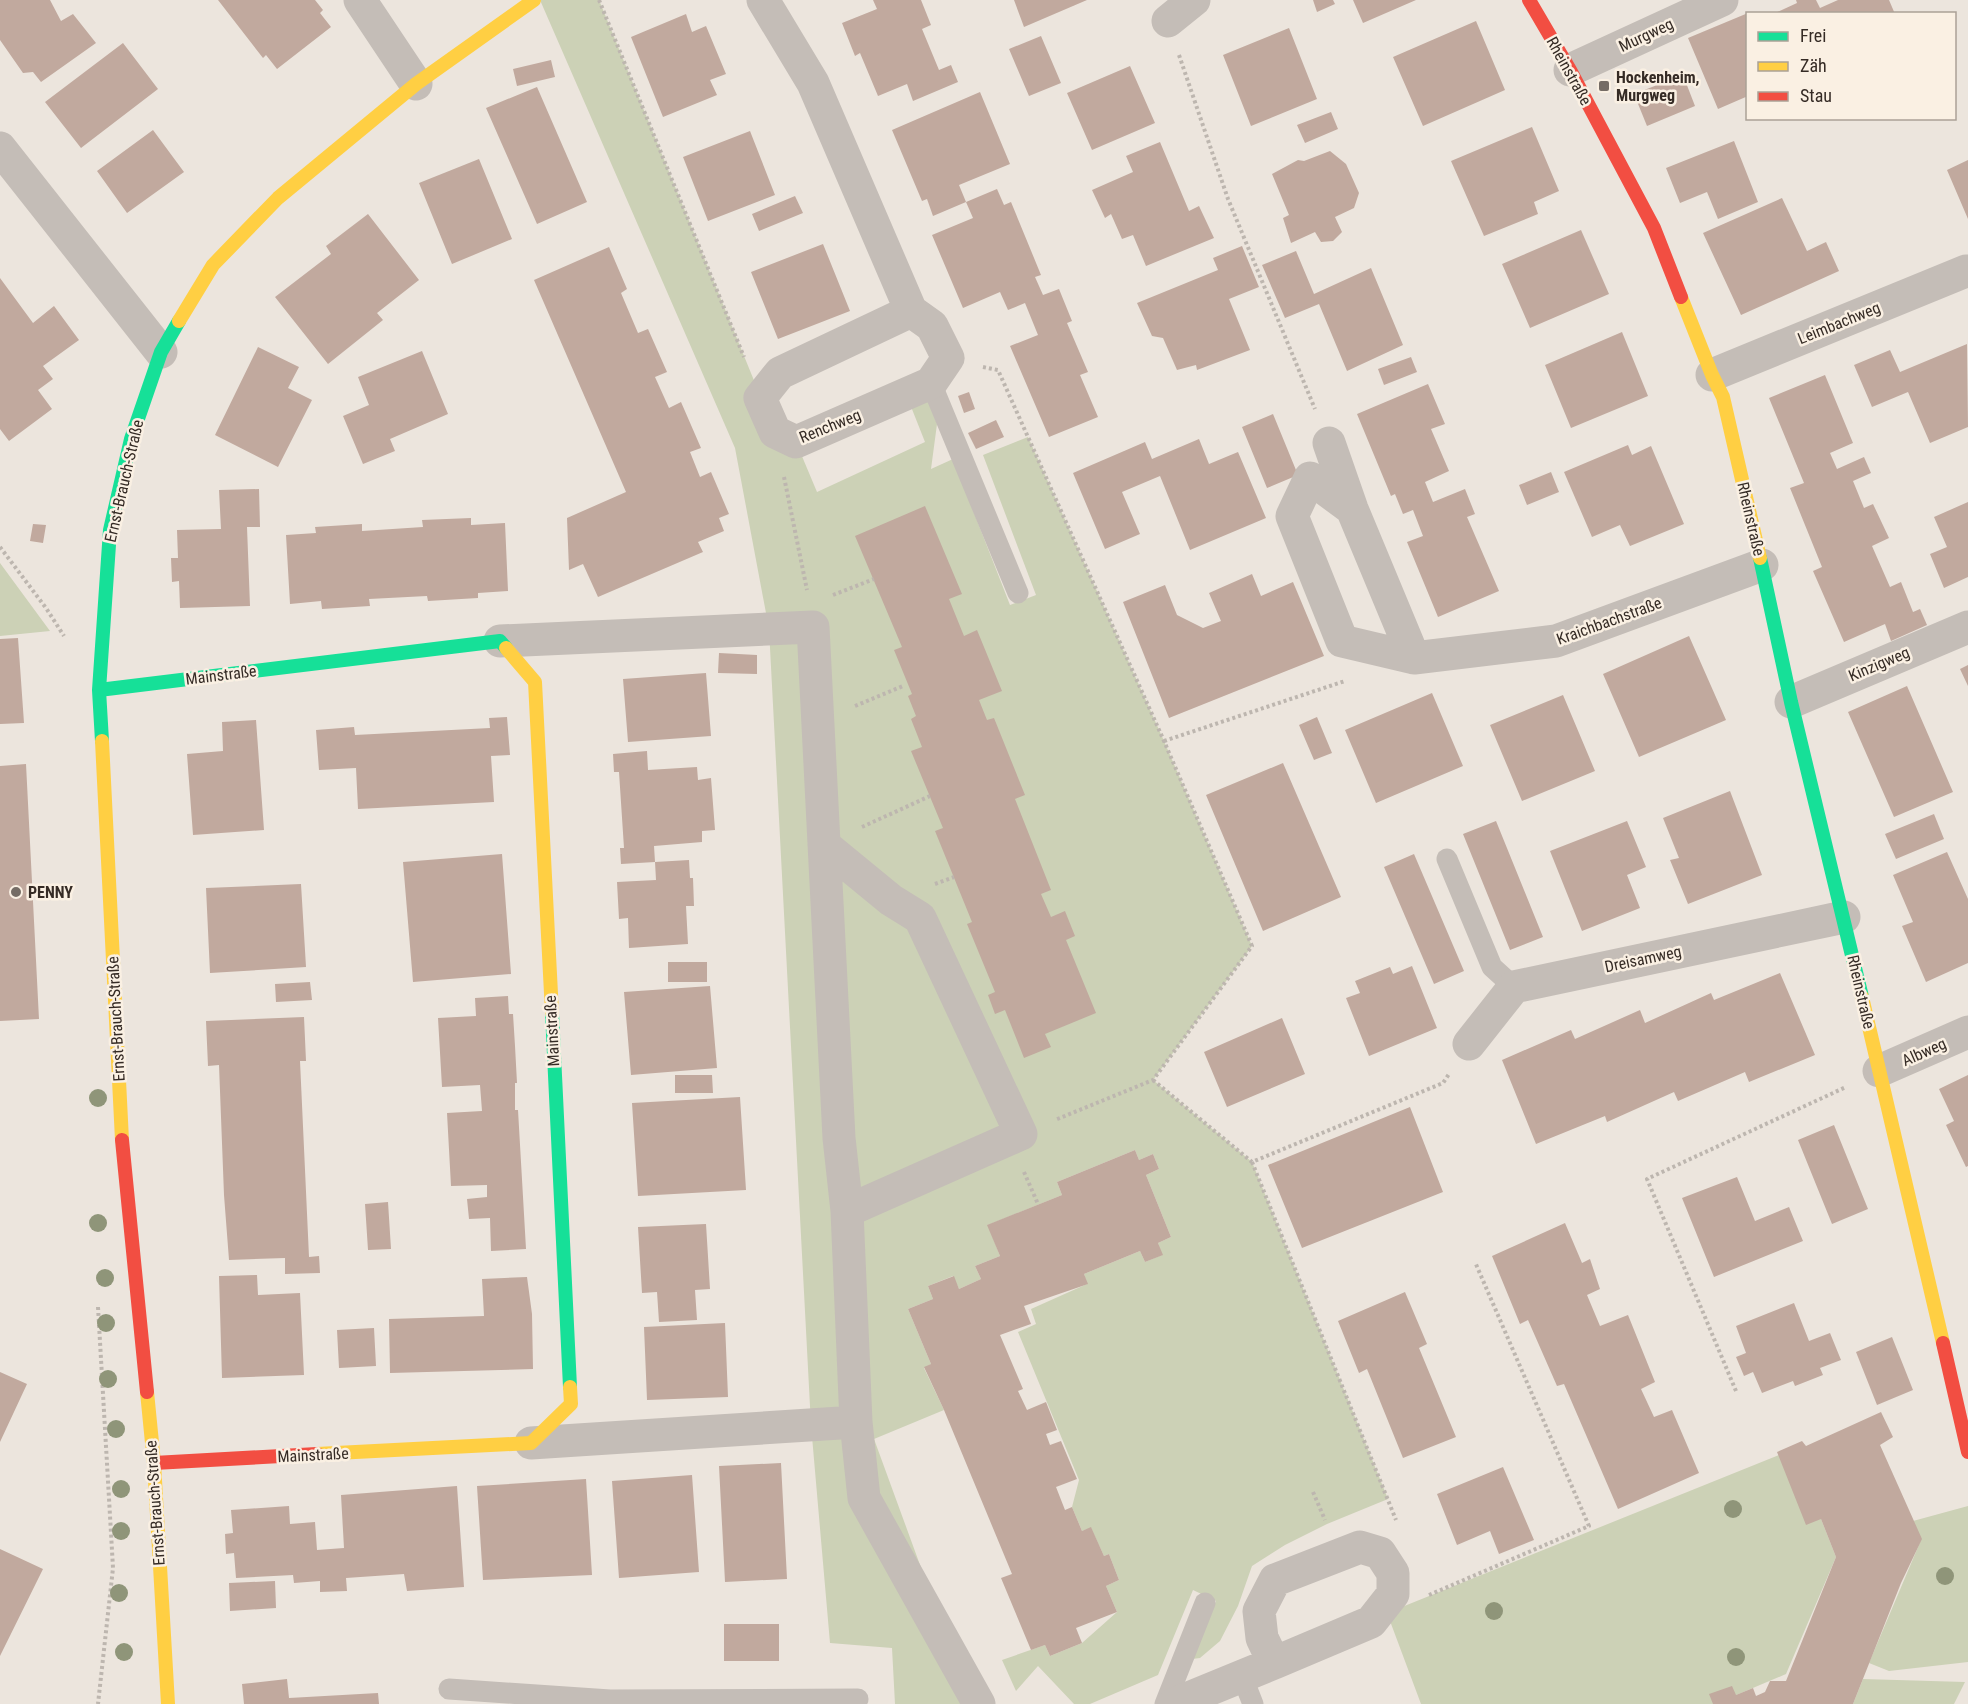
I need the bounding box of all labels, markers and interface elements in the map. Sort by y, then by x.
legend [1746,12,1956,120]
street label: Murgweg [1616,14,1676,56]
text: Frei [1800,25,1826,46]
street label: Rheinstraße [1542,33,1596,109]
text: Zäh [1800,55,1827,76]
place label: Hockenheim, Murgweg [1616,68,1700,105]
marker: Hockenheim, Murgweg [1597,79,1611,93]
text: Stau [1800,85,1832,106]
street label: Leimbachweg [1795,298,1883,348]
street label: Renchweg [796,405,864,447]
street label: Ernst-Brauch-Straße [101,418,147,544]
street label: Rheinstraße [1733,480,1769,558]
street label: Kraichbachstraße [1554,593,1664,649]
street label: Kinzigweg [1846,643,1912,685]
street label: Mainstraße [184,661,258,689]
place label: PENNY [28,883,73,902]
marker: PENNY [9,885,23,899]
street label: Dreisamweg [1603,942,1683,976]
street label: Rheinstraße [1843,953,1879,1031]
street label: Ernst-Brauch-Straße [103,956,129,1082]
street label: Mainstraße [541,995,563,1067]
street label: Albweg [1899,1034,1949,1070]
street label: Ernst-Brauch-Straße [141,1440,169,1566]
street label: Mainstraße [277,1444,349,1466]

